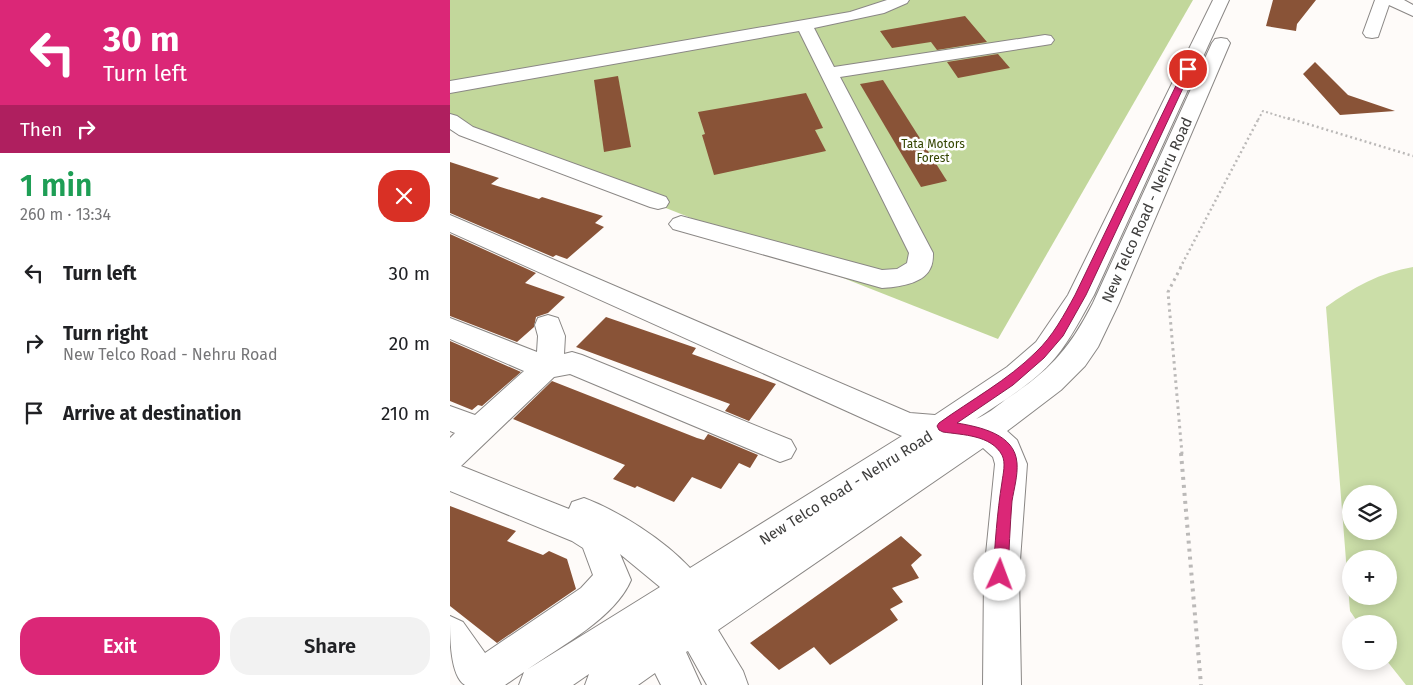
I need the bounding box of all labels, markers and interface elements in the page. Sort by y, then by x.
text: 30 m [103,18,180,60]
icon: left [20,20,85,85]
pin [1167,48,1209,90]
icon: arrive [1174,55,1202,83]
text: Turn left [103,60,187,87]
street label: New Telco Road - Nehru Road [1098,114,1196,306]
icon: right [72,115,100,143]
text: Then [20,118,62,141]
park label: Tata Motors Forest [901,137,965,165]
text: 1 min [20,168,92,204]
button: close [378,170,430,222]
text: 260 m · 13:34 [20,205,111,224]
icon: left [20,259,48,287]
text: Turn left [63,262,137,285]
text: 30 m [389,262,430,285]
text: Turn right [63,322,148,345]
icon: right [20,329,48,357]
text: 20 m [389,332,430,355]
text: New Telco Road - Nehru Road [63,345,277,364]
icon: arrive [20,399,48,427]
text: Arrive at destination [63,402,242,425]
text: 210 m [381,402,430,425]
street label: New Telco Road - Nehru Road [756,427,936,549]
map controls [1342,485,1397,670]
button: layers [1342,485,1397,540]
position arrow [973,548,1025,600]
button: + [1342,550,1397,605]
button: − [1342,615,1397,670]
button: Exit [20,617,220,675]
button: Share [230,617,430,675]

